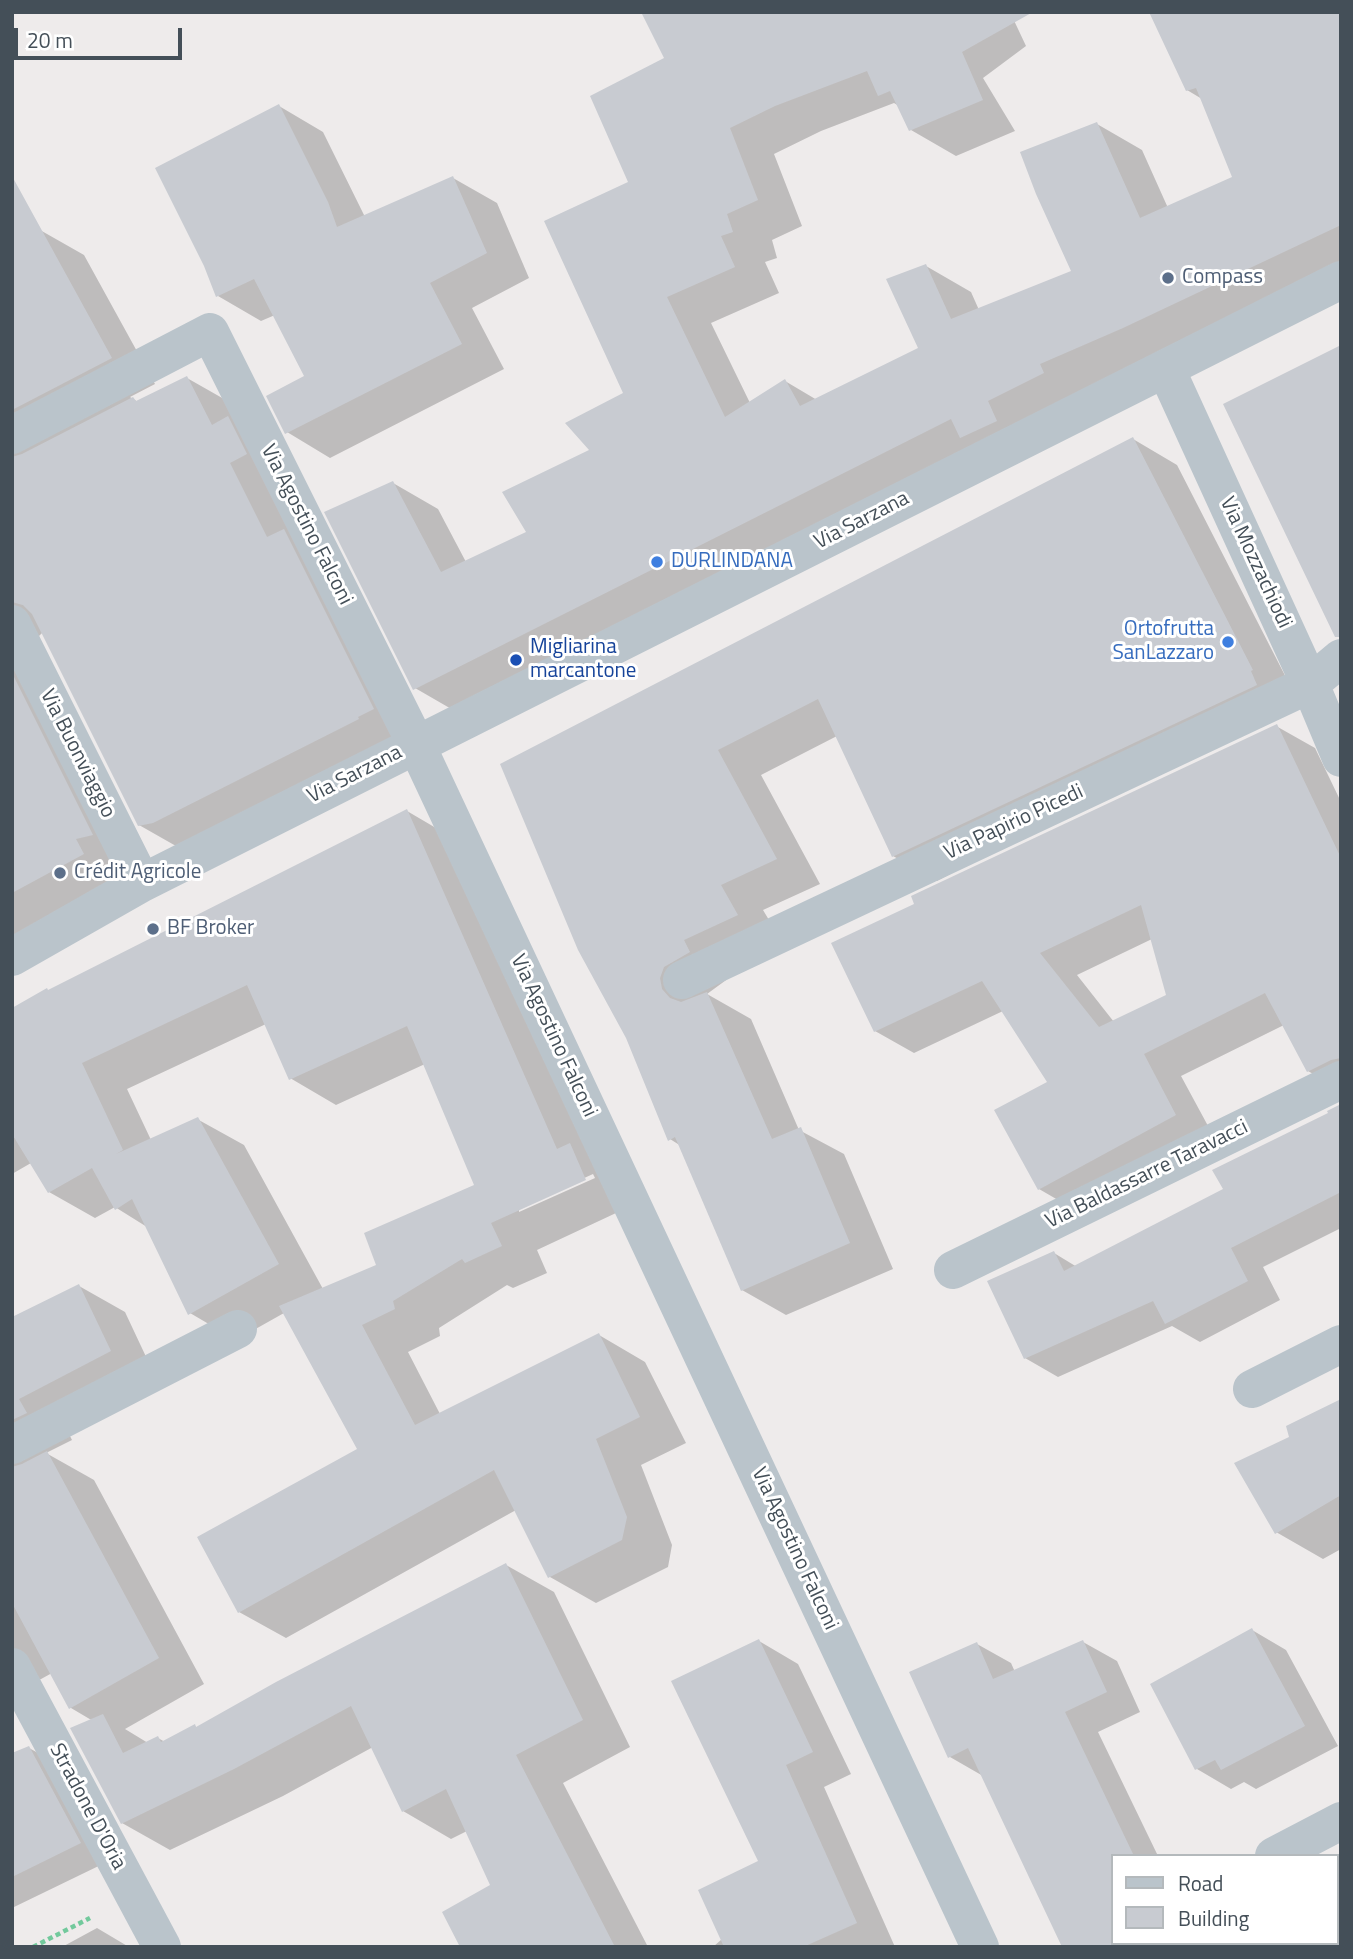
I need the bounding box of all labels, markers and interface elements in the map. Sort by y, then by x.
scale bar [18,14,186,58]
text: 20 m [27,24,73,56]
place label: Compass [1182,265,1263,291]
marker: Compass [1160,270,1176,286]
street label: Via Agostino Falconi [255,441,357,609]
street label: Via Sarzana [810,486,914,556]
street label: Via Mozzachiodi [1214,493,1296,633]
place label: DURLINDANA [671,549,793,575]
marker: DURLINDANA [649,554,665,570]
place label: Ortofrutta SanLazzaro [1112,617,1214,667]
marker: Ortofrutta SanLazzaro [1220,634,1236,650]
place label: Migliarina marcantone [530,635,636,685]
marker: Migliarina marcantone [508,652,524,668]
street label: Via Buonviaggio [34,686,120,822]
street label: Via Sarzana [303,740,407,810]
street label: Via Papirio Picedi [940,780,1088,866]
place label: Crédit Agricole [74,860,201,886]
marker: Crédit Agricole [52,865,68,881]
place label: BF Broker [167,916,254,942]
marker: BF Broker [145,921,161,937]
street label: Via Agostino Falconi [504,951,602,1121]
street label: Via Baldassarre Taravacci [1042,1115,1252,1235]
street label: Via Agostino Falconi [745,1464,843,1634]
street label: Stradone D'Oria [43,1740,131,1874]
legend [1112,1854,1339,1945]
text: Road [1178,1867,1223,1899]
text: Building [1178,1902,1249,1934]

